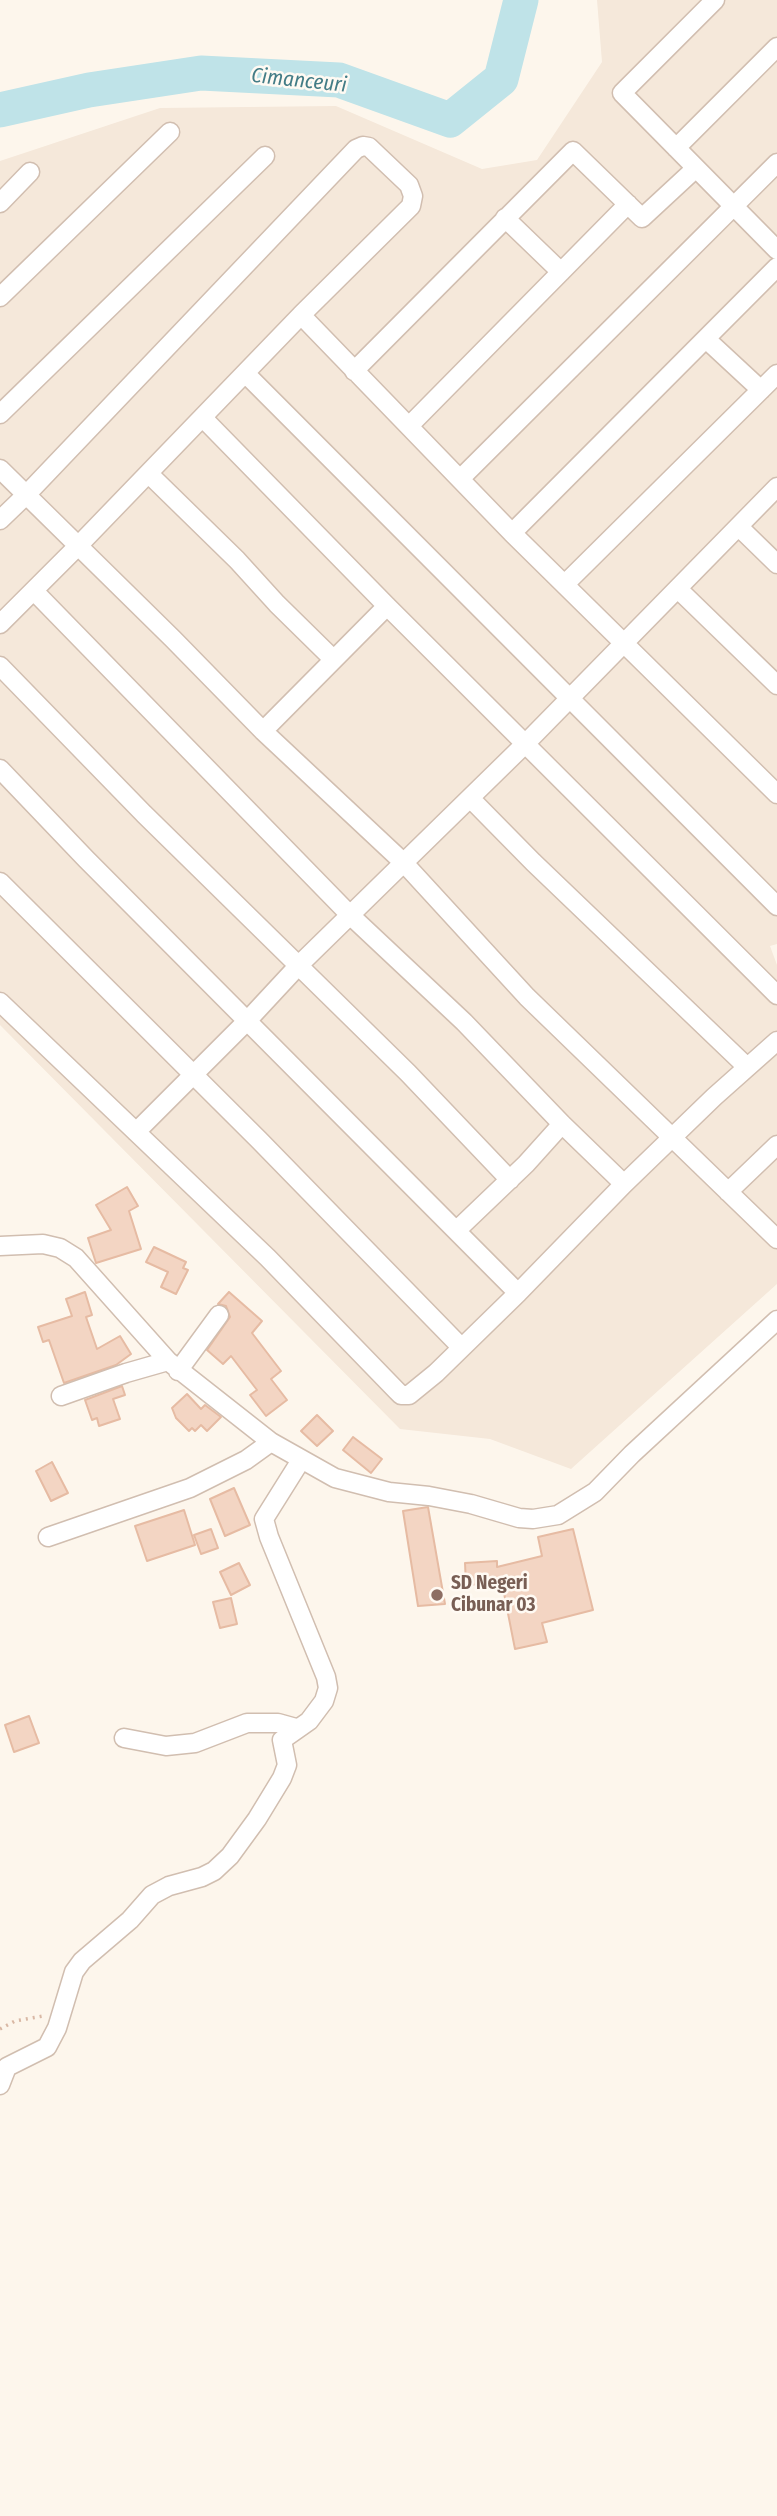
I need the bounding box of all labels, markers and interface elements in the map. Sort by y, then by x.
water label: Cimanceuri [250,63,348,99]
place label: SD Negeri Cibunar 03 [451,1573,536,1617]
marker: SD Negeri Cibunar 03 [429,1587,445,1603]

